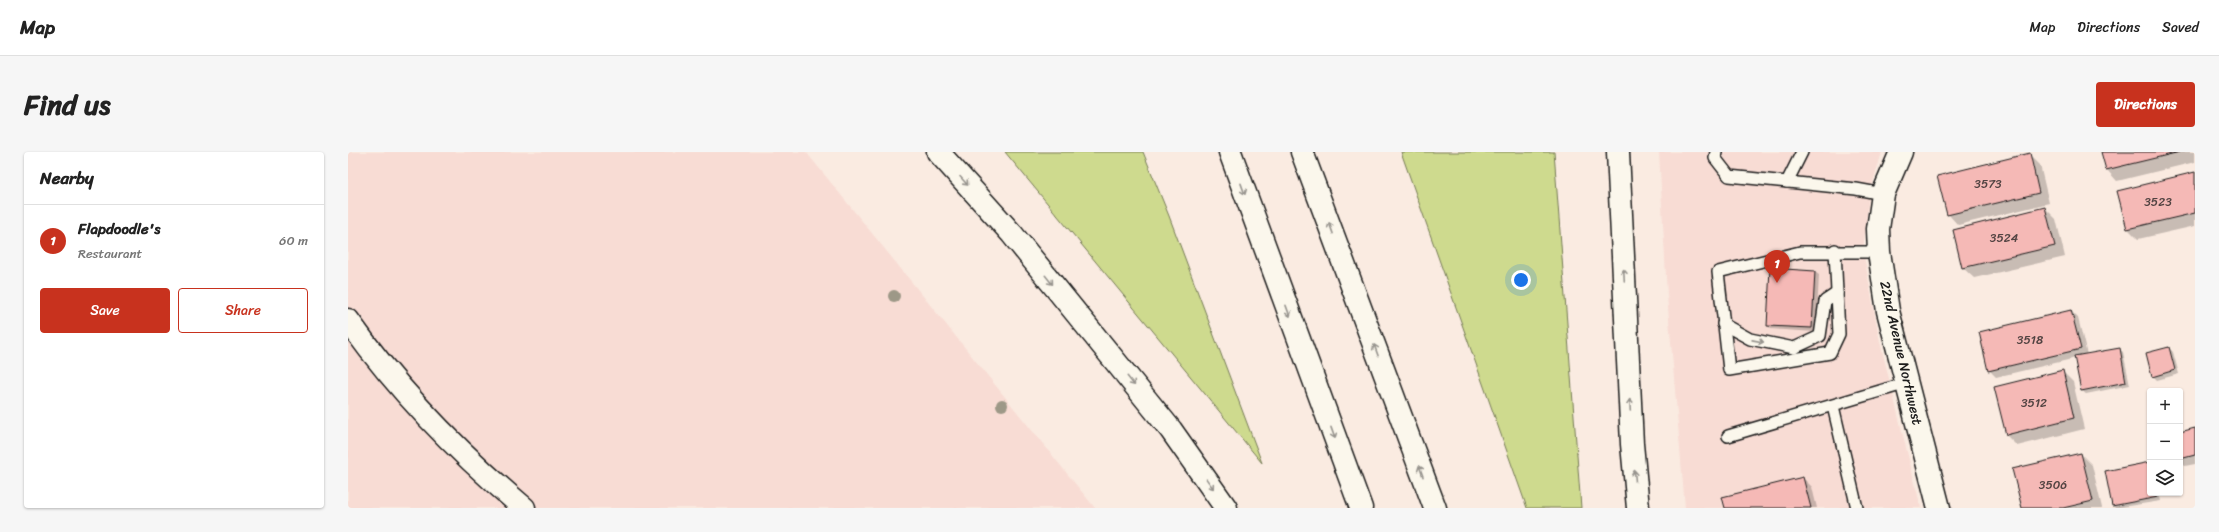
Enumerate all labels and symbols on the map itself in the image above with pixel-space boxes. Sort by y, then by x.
house number: 3573 [1974,173,2002,195]
one-way arrow [960,176,969,186]
one-way arrow [1240,182,1248,194]
house number: 3523 [2144,191,2172,213]
one-way arrow [1326,222,1334,234]
house number: 3524 [1990,227,2019,249]
pin: 1 [1764,250,1790,283]
one-way arrow [1621,269,1628,282]
your location [1511,270,1531,290]
one-way arrow [1045,274,1053,285]
street label: 22nd Avenue Northwest [1872,278,1930,428]
one-way arrow [1285,304,1293,316]
house number: 3518 [2017,329,2043,351]
one-way arrow [1751,337,1764,345]
one-way arrow [1371,344,1379,356]
one-way arrow [1127,375,1135,386]
house number: 3512 [2021,392,2047,414]
one-way arrow [1627,399,1634,412]
one-way arrow [1330,426,1338,438]
one-way arrow [1417,466,1425,478]
one-way arrow [1631,470,1638,483]
house number: 3506 [2039,474,2067,496]
one-way arrow [1206,478,1214,489]

